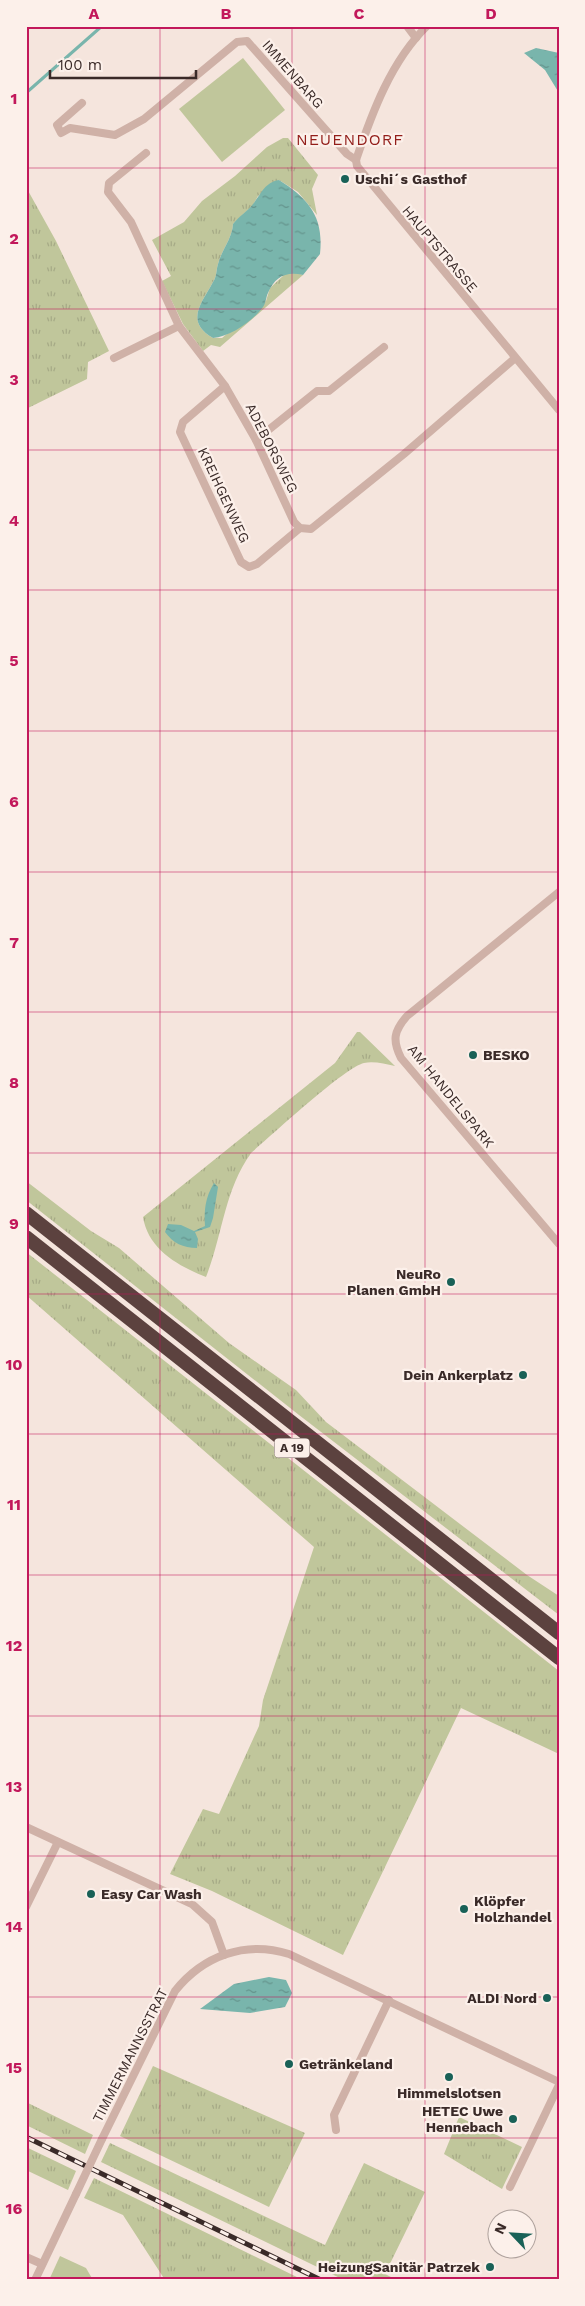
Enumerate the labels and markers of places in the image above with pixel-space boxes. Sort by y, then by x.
place label: Uschi´s Gasthof [355,171,467,187]
marker: Uschi´s Gasthof [339,173,351,185]
place label: BESKO [483,1047,530,1063]
marker: BESKO [467,1049,479,1061]
place label: NeuRo Planen GmbH [347,1266,441,1298]
marker: NeuRo Planen GmbH [445,1276,457,1288]
place label: Dein Ankerplatz [403,1367,513,1383]
marker: Dein Ankerplatz [517,1369,529,1381]
place label: Easy Car Wash [101,1886,202,1902]
marker: Easy Car Wash [85,1888,97,1900]
place label: Klöpfer Holzhandel [474,1893,552,1925]
marker: Klöpfer Holzhandel [458,1903,470,1915]
place label: ALDI Nord [467,1990,537,2006]
marker: ALDI Nord [541,1992,553,2004]
place label: Getränkeland [299,2056,393,2072]
marker: Getränkeland [283,2058,295,2070]
marker: Himmelslotsen [443,2071,455,2083]
place label: Himmelslotsen [397,2085,501,2101]
place label: HETEC Uwe Hennebach [422,2103,503,2135]
marker: HETEC Uwe Hennebach [507,2113,519,2125]
place label: HeizungSanitär Patrzek [318,2259,480,2275]
marker: HeizungSanitär Patrzek [484,2261,496,2273]

